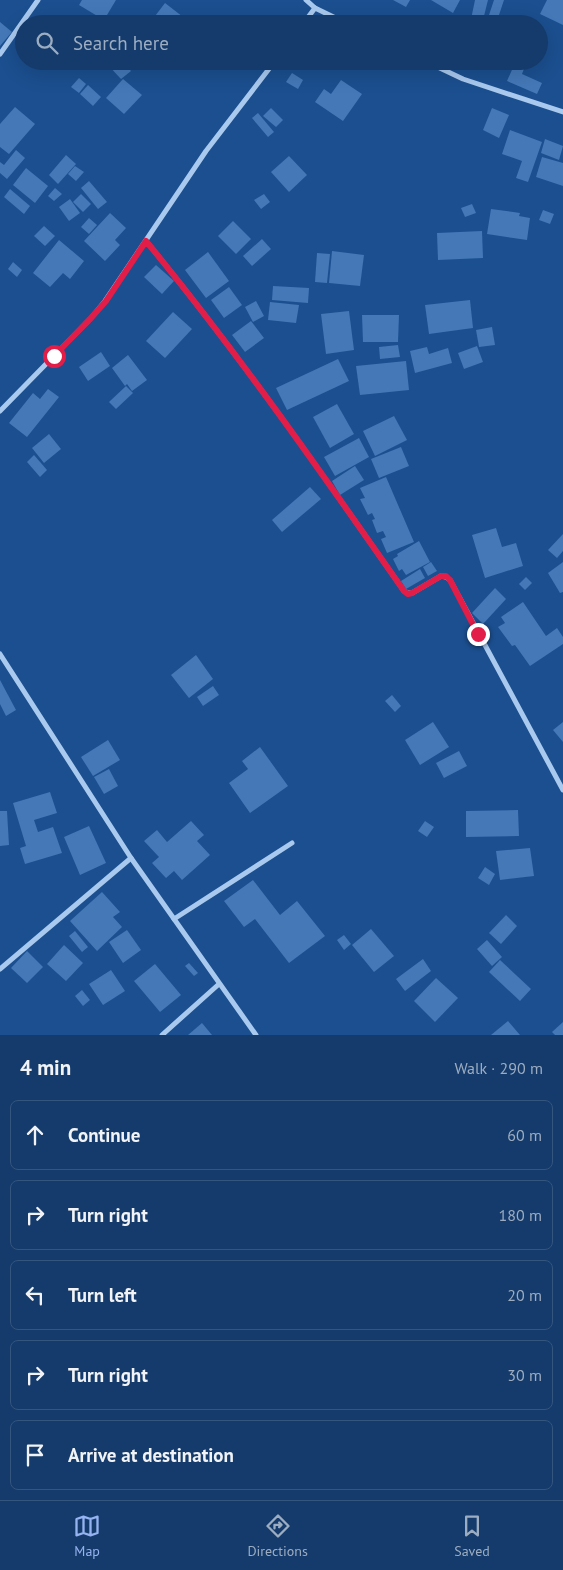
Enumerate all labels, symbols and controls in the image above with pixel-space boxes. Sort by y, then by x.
search box [15,15,548,70]
icon: search [33,29,61,57]
text: Search here [73,31,169,55]
route start [43,345,66,368]
route end [467,623,490,646]
text: 4 min [20,1054,71,1081]
text: Walk · 290 m [454,1058,543,1078]
icon: ahead [21,1121,49,1149]
text: Continue [68,1123,140,1147]
text: 60 m [507,1125,542,1145]
icon: right [21,1201,49,1229]
text: Turn right [68,1203,148,1227]
text: 180 m [499,1205,542,1225]
icon: left [21,1281,49,1309]
text: Turn left [68,1283,137,1307]
text: 20 m [507,1285,542,1305]
icon: right [21,1361,49,1389]
text: Turn right [68,1363,148,1387]
text: 30 m [507,1365,542,1385]
icon: arrive [21,1441,49,1469]
text: Arrive at destination [68,1443,234,1467]
tab: Map [73,1512,101,1560]
tab: Directions [247,1512,308,1560]
tab: Saved [454,1512,490,1560]

